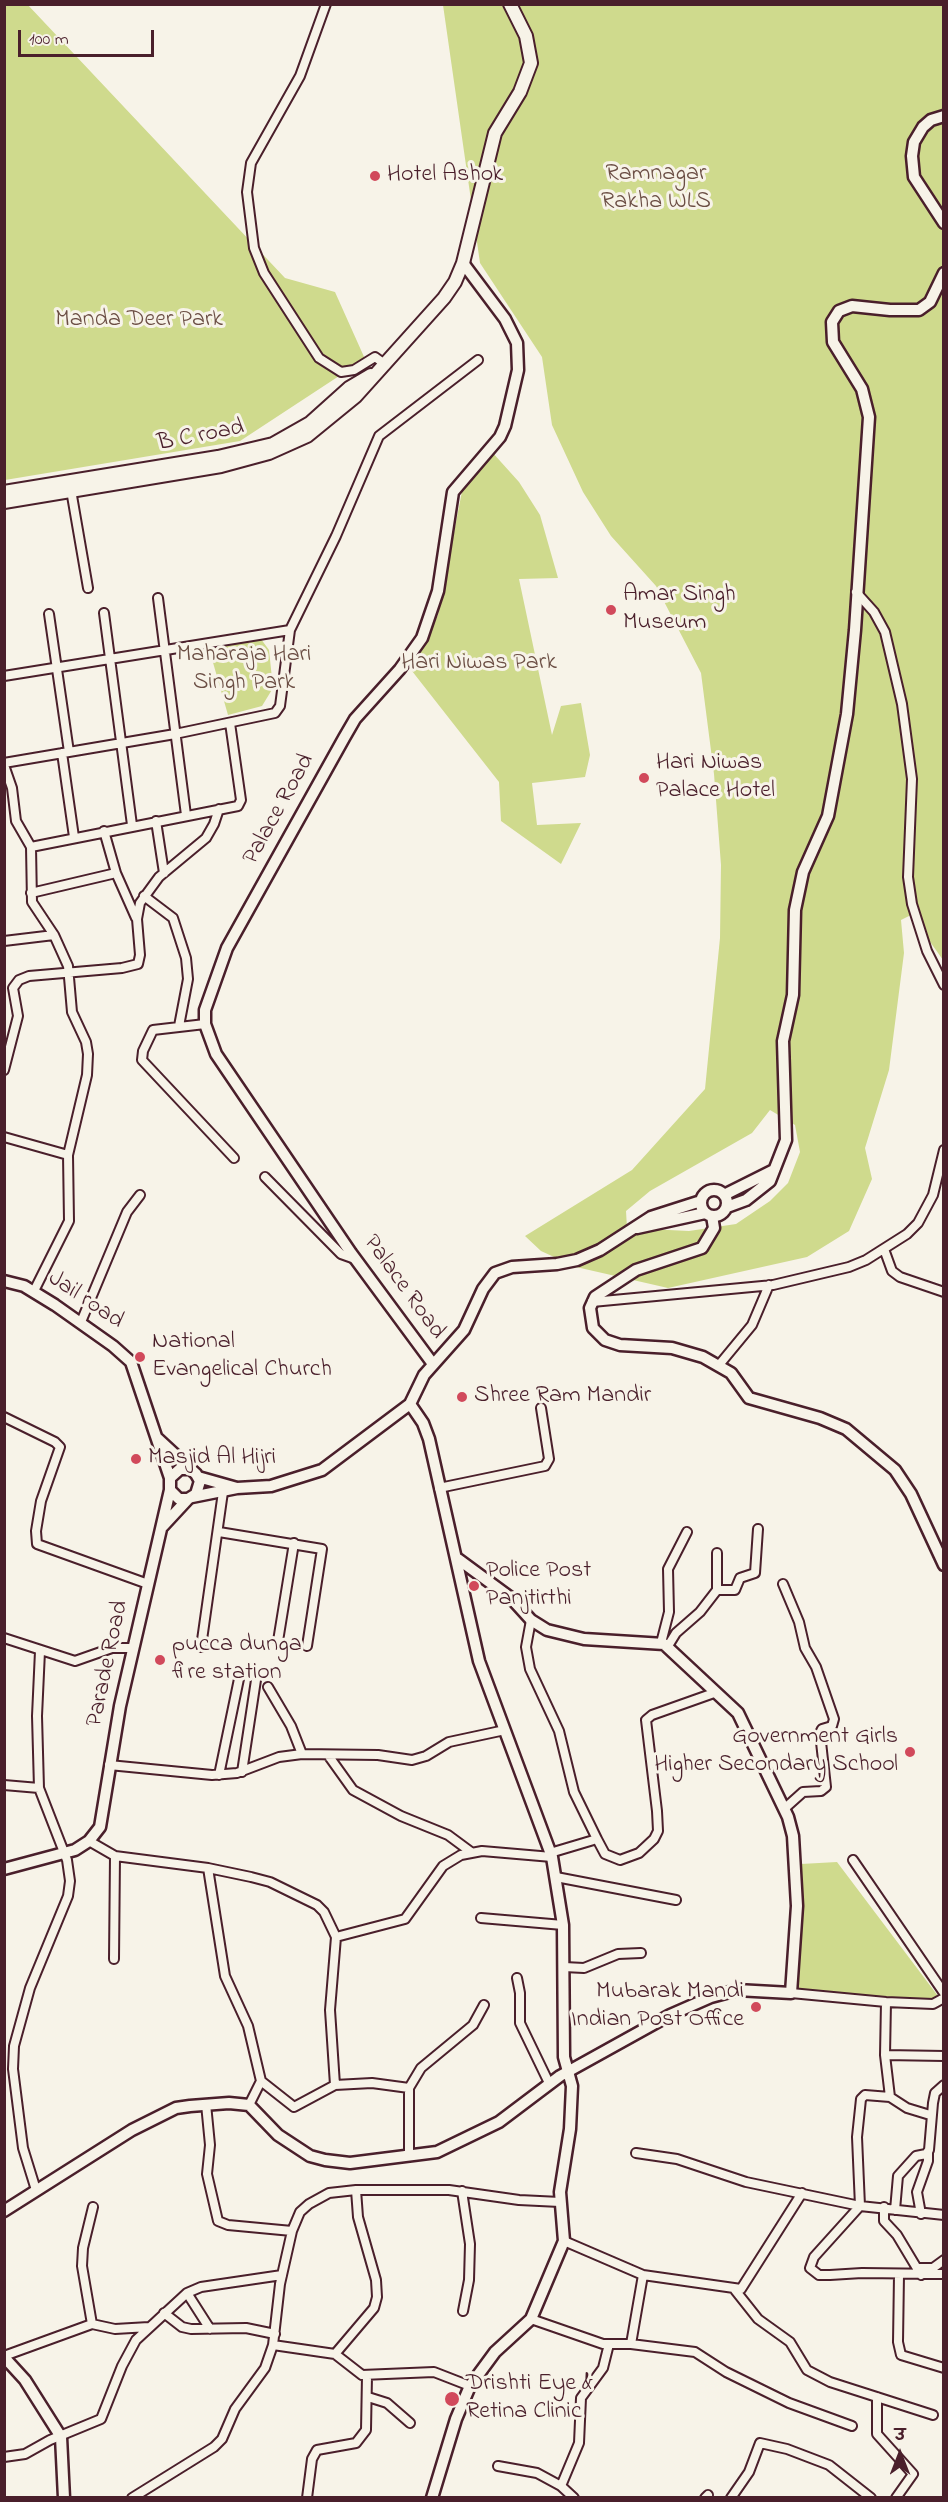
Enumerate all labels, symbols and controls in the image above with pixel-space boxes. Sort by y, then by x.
scale bar [21,18,158,56]
text: 100 m [29,27,69,53]
park label: Ramnagar Rakha WLS [601,161,711,217]
place label: Hotel Ashok [387,162,503,190]
marker: Hotel Ashok [368,169,382,183]
park label: Manda Deer Park [55,307,223,335]
street label: B C road [155,414,247,460]
place label: Amar Singh Museum [623,582,736,638]
marker: Amar Singh Museum [604,603,618,617]
park label: Maharaja Hari Singh Park [177,642,311,698]
park label: Hari Niwas Park [401,650,557,678]
street label: Palace Road [238,750,322,870]
place label: Hari Niwas Palace Hotel [656,750,775,806]
marker: Hari Niwas Palace Hotel [637,771,651,785]
street label: Palace Road [355,1230,451,1346]
street label: Jail road [42,1265,128,1337]
place label: National Evangelical Church [152,1329,332,1385]
marker: National Evangelical Church [133,1350,147,1364]
place label: Shree Ram Mandir [474,1383,651,1411]
marker: Shree Ram Mandir [455,1390,469,1404]
place label: Masjid Al Hijri [148,1445,276,1473]
marker: Masjid Al Hijri [129,1452,143,1466]
place label: Police Post Panjtirthi [486,1558,591,1614]
marker: Police Post Panjtirthi [467,1579,481,1593]
street label: Parade Road [82,1598,136,1730]
place label: pucca dunga fire station [172,1632,302,1688]
marker: pucca dunga fire station [153,1653,167,1667]
place label: Government Girls Higher Secondary School [654,1724,898,1780]
marker: Government Girls Higher Secondary School [903,1745,917,1759]
place label: Mubarak Mandi Indian Post Office [571,1979,744,2035]
marker: Mubarak Mandi Indian Post Office [749,2000,763,2014]
place label: Drishti Eye & Retina Clinic [466,2371,593,2427]
marker: Drishti Eye & Retina Clinic [443,2390,461,2408]
north arrow [870,2424,930,2484]
text: उ [895,2424,905,2448]

